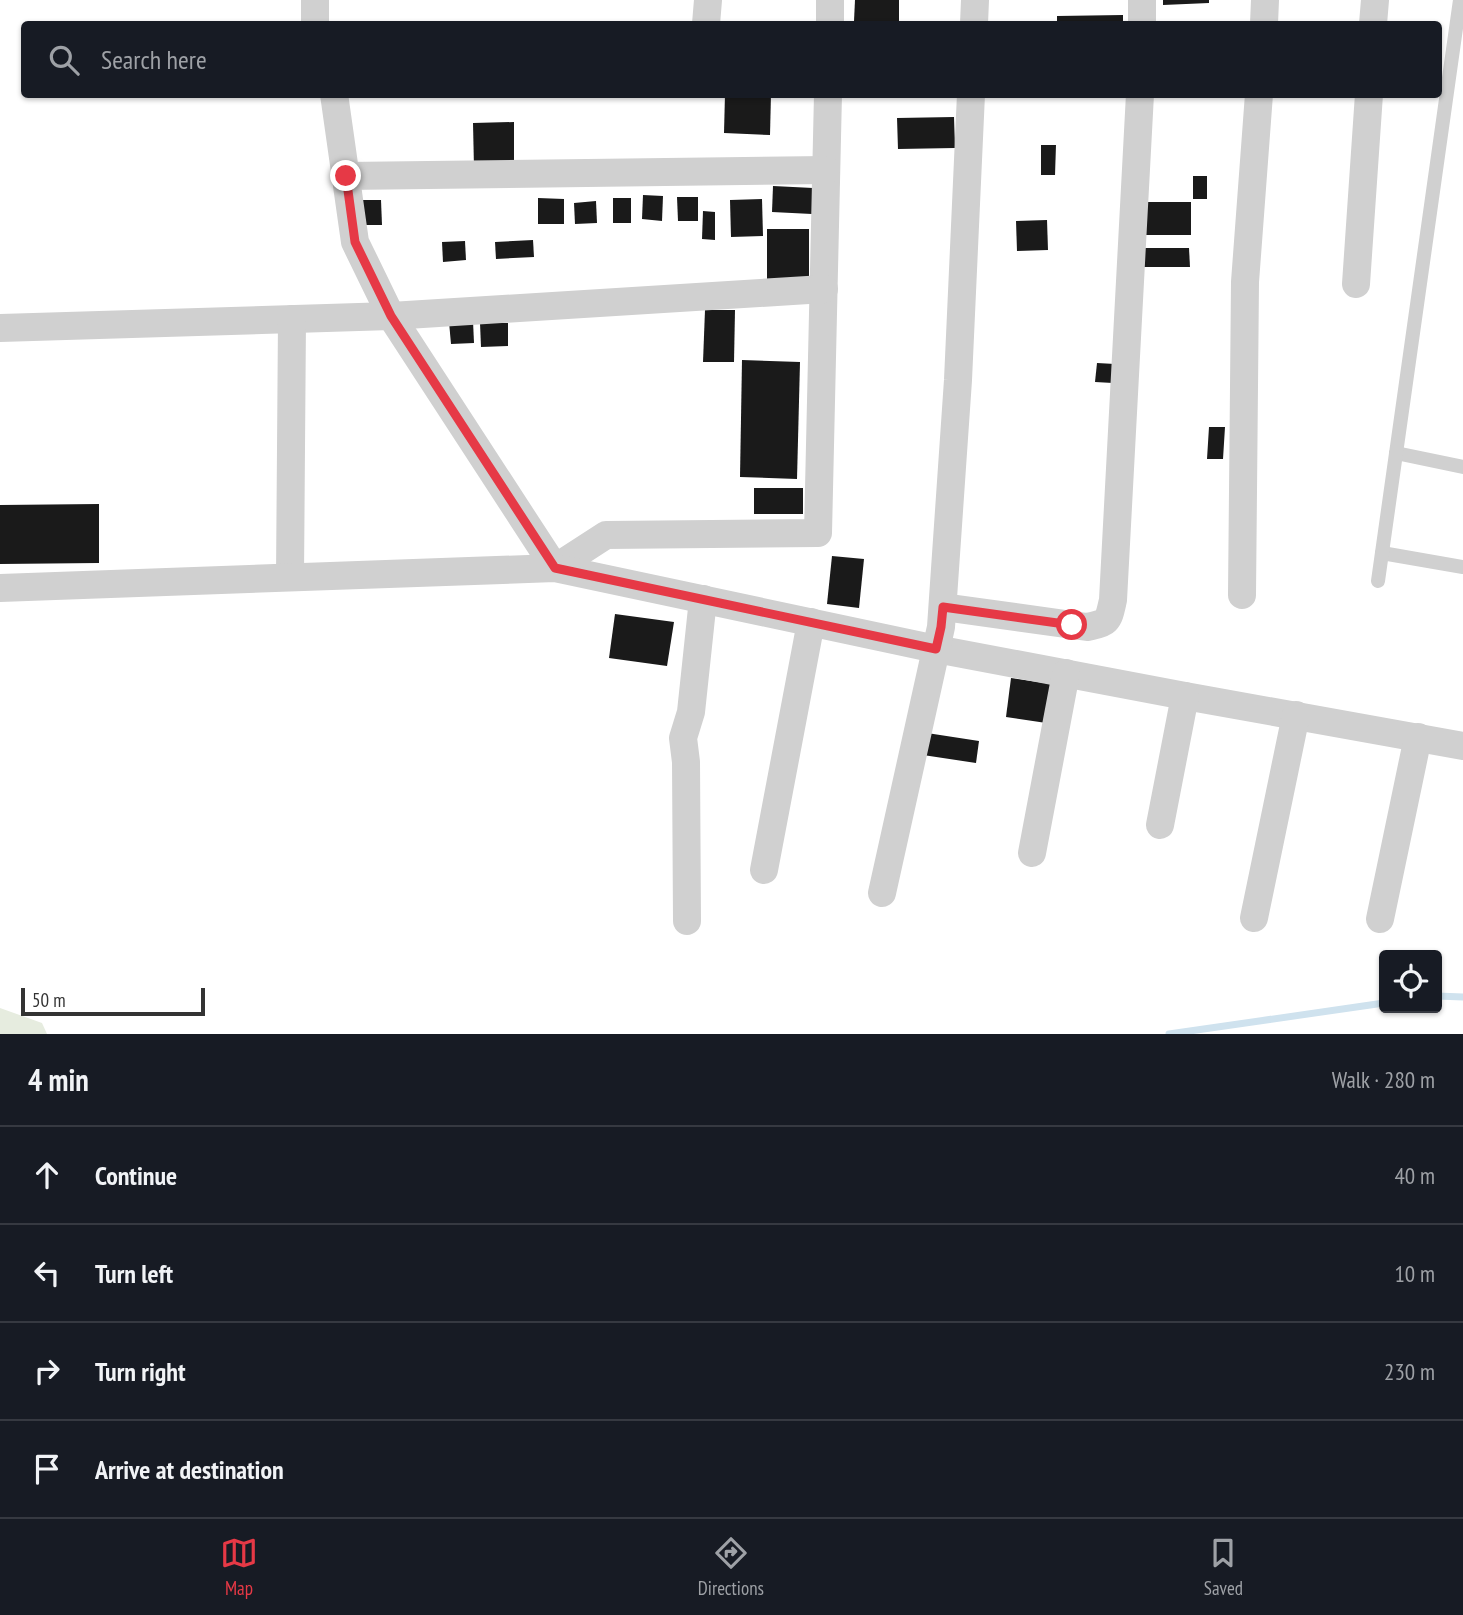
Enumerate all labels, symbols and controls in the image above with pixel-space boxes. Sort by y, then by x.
search box [21,21,1442,98]
icon: search [45,41,83,79]
text: Search here [101,43,207,76]
route end [330,160,361,191]
route start [1056,609,1087,640]
map controls [1379,950,1442,1013]
button: locate [1379,950,1442,1013]
scale bar [21,985,205,1017]
text: 50 m [32,988,66,1012]
text: 4 min [28,1060,89,1099]
text: Walk · 280 m [1332,1065,1435,1094]
icon: ahead [28,1156,66,1194]
text: Continue [95,1159,177,1192]
text: 40 m [1394,1161,1435,1190]
icon: left [28,1254,66,1292]
text: Turn left [95,1257,173,1290]
text: 10 m [1394,1259,1435,1288]
icon: right [28,1352,66,1390]
text: Turn right [95,1355,186,1388]
text: 230 m [1384,1357,1435,1386]
icon: arrive [28,1450,66,1488]
text: Arrive at destination [95,1453,284,1486]
tab: Map [220,1534,258,1600]
tab: Directions [698,1534,764,1600]
tab: Saved [1204,1534,1243,1600]

